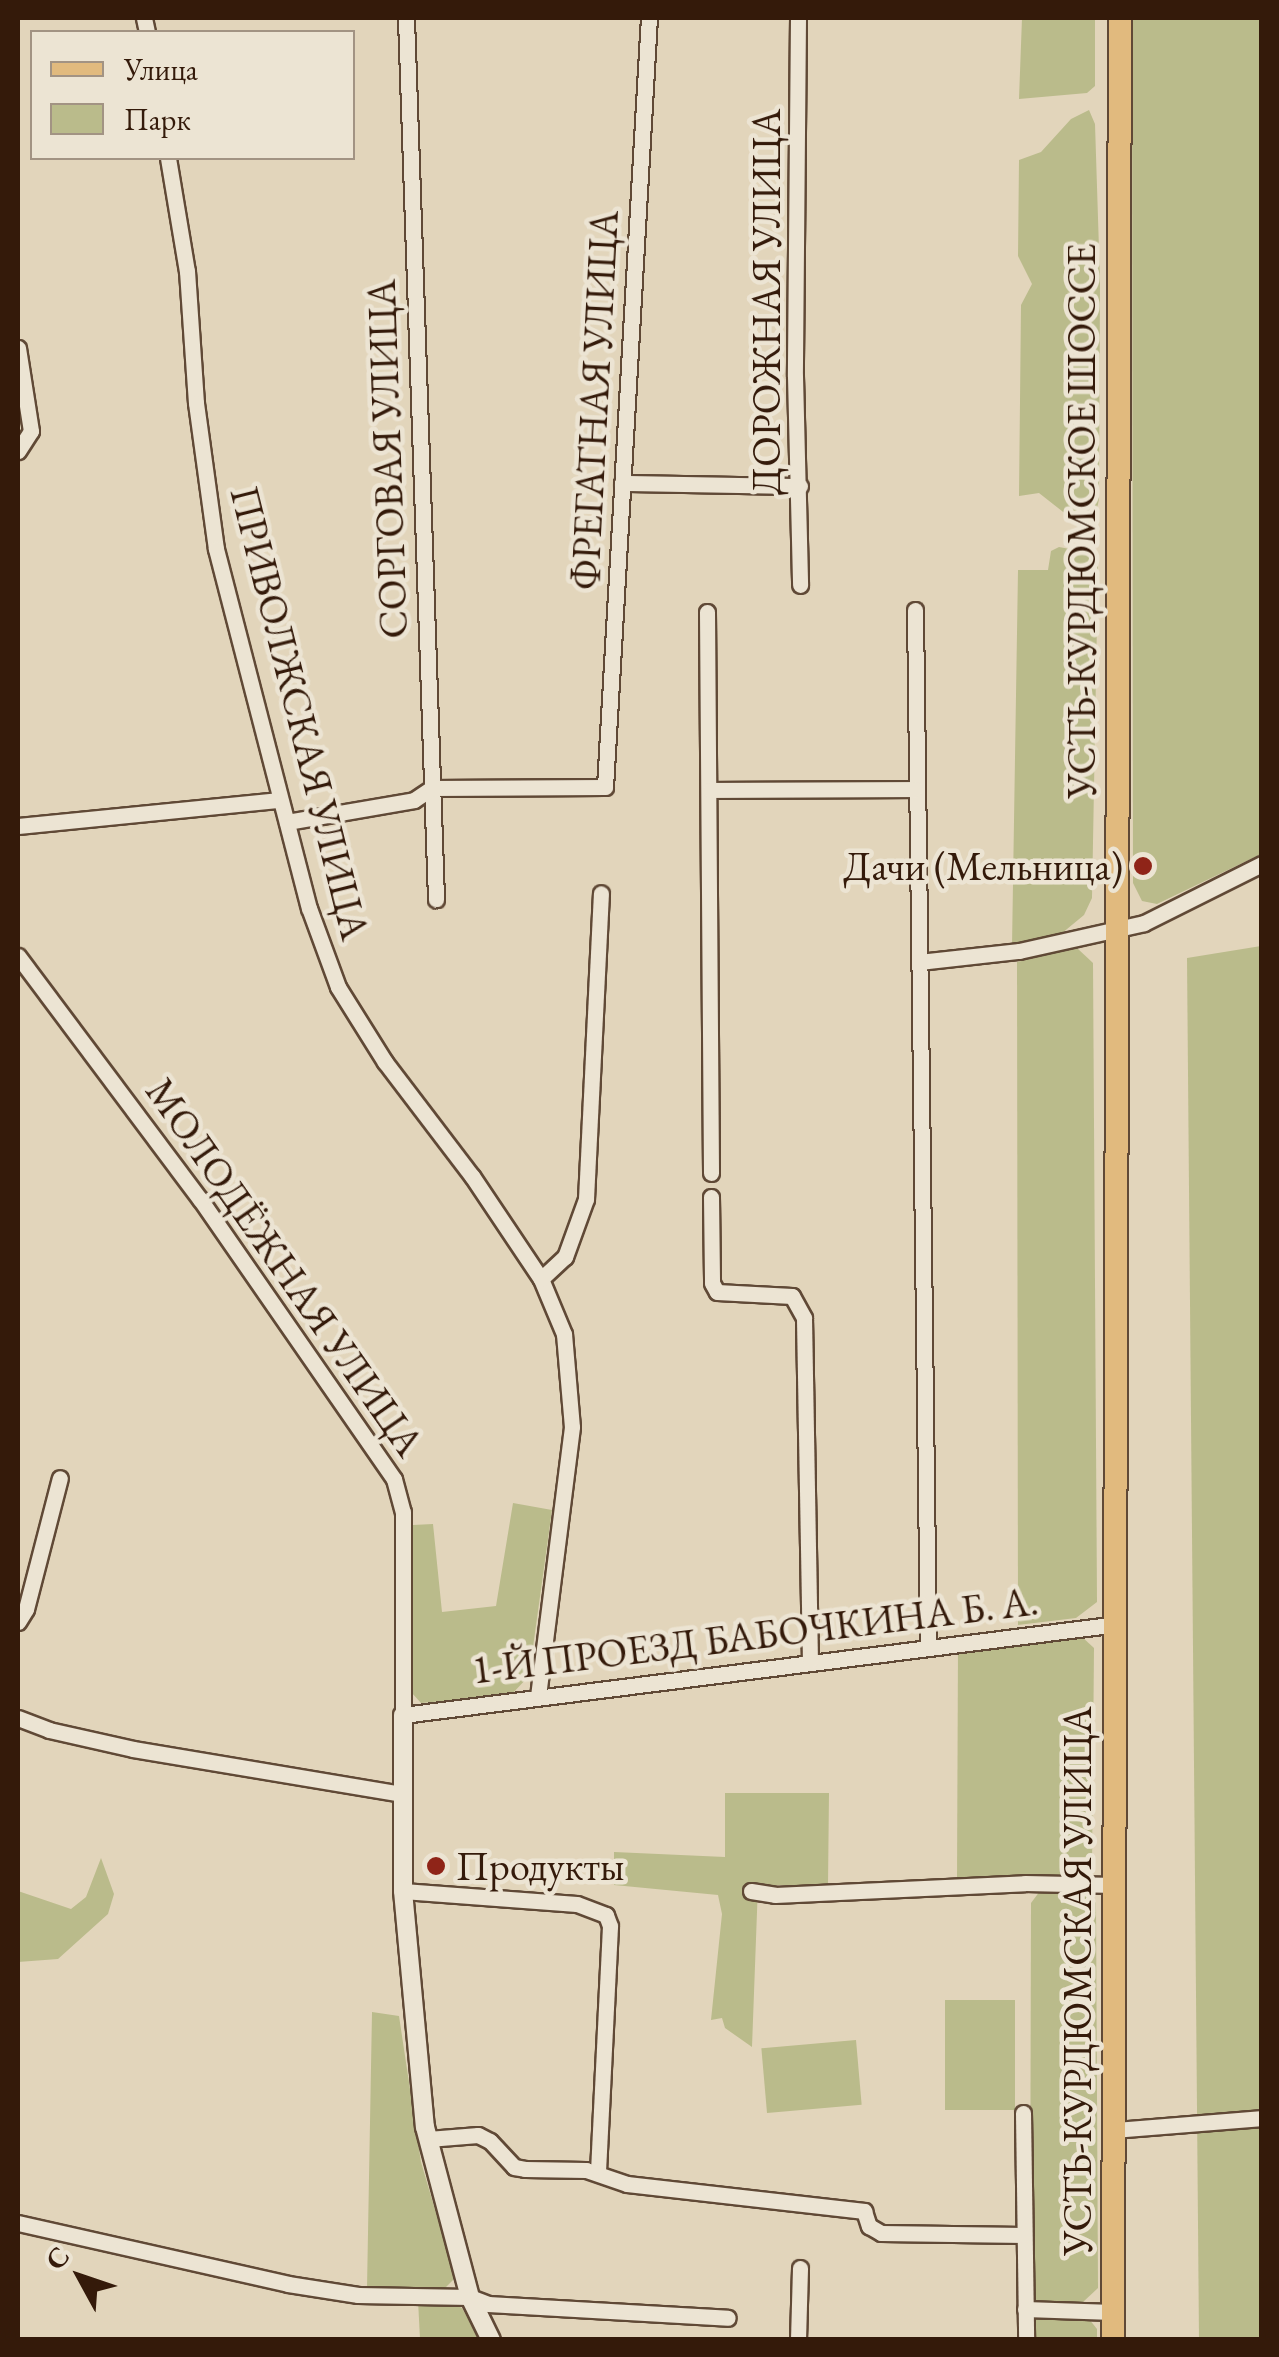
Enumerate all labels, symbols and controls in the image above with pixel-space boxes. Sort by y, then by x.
legend [30,30,355,160]
text: Улица [124,50,198,89]
text: Парк [124,100,191,139]
street label: ДОРОЖНАЯ УЛИЦА [742,109,790,495]
street label: ФРЕГАТНАЯ УЛИЦА [560,209,628,591]
street label: УСТЬ-КУРДЮМСКОЕ ШОССЕ [1057,243,1105,799]
street label: СОРГОВАЯ УЛИЦА [357,279,417,639]
street label: ПРИВОЛЖСКАЯ УЛИЦА [220,481,380,945]
place label: Дачи (Мельница) [843,842,1123,890]
marker: Дачи (Мельница) [1132,855,1154,877]
street label: МОЛОДЁЖНАЯ УЛИЦА [136,1069,434,1465]
street label: 1-Й ПРОЕЗД БАБОЧКИНА Б. А. [469,1576,1041,1694]
street label: УСТЬ-КУРДЮМСКАЯ УЛИЦА [1053,1706,1101,2256]
place label: Продукты [456,1842,624,1890]
marker: Продукты [425,1855,447,1877]
north arrow [30,2227,130,2327]
text: С [37,2239,77,2277]

